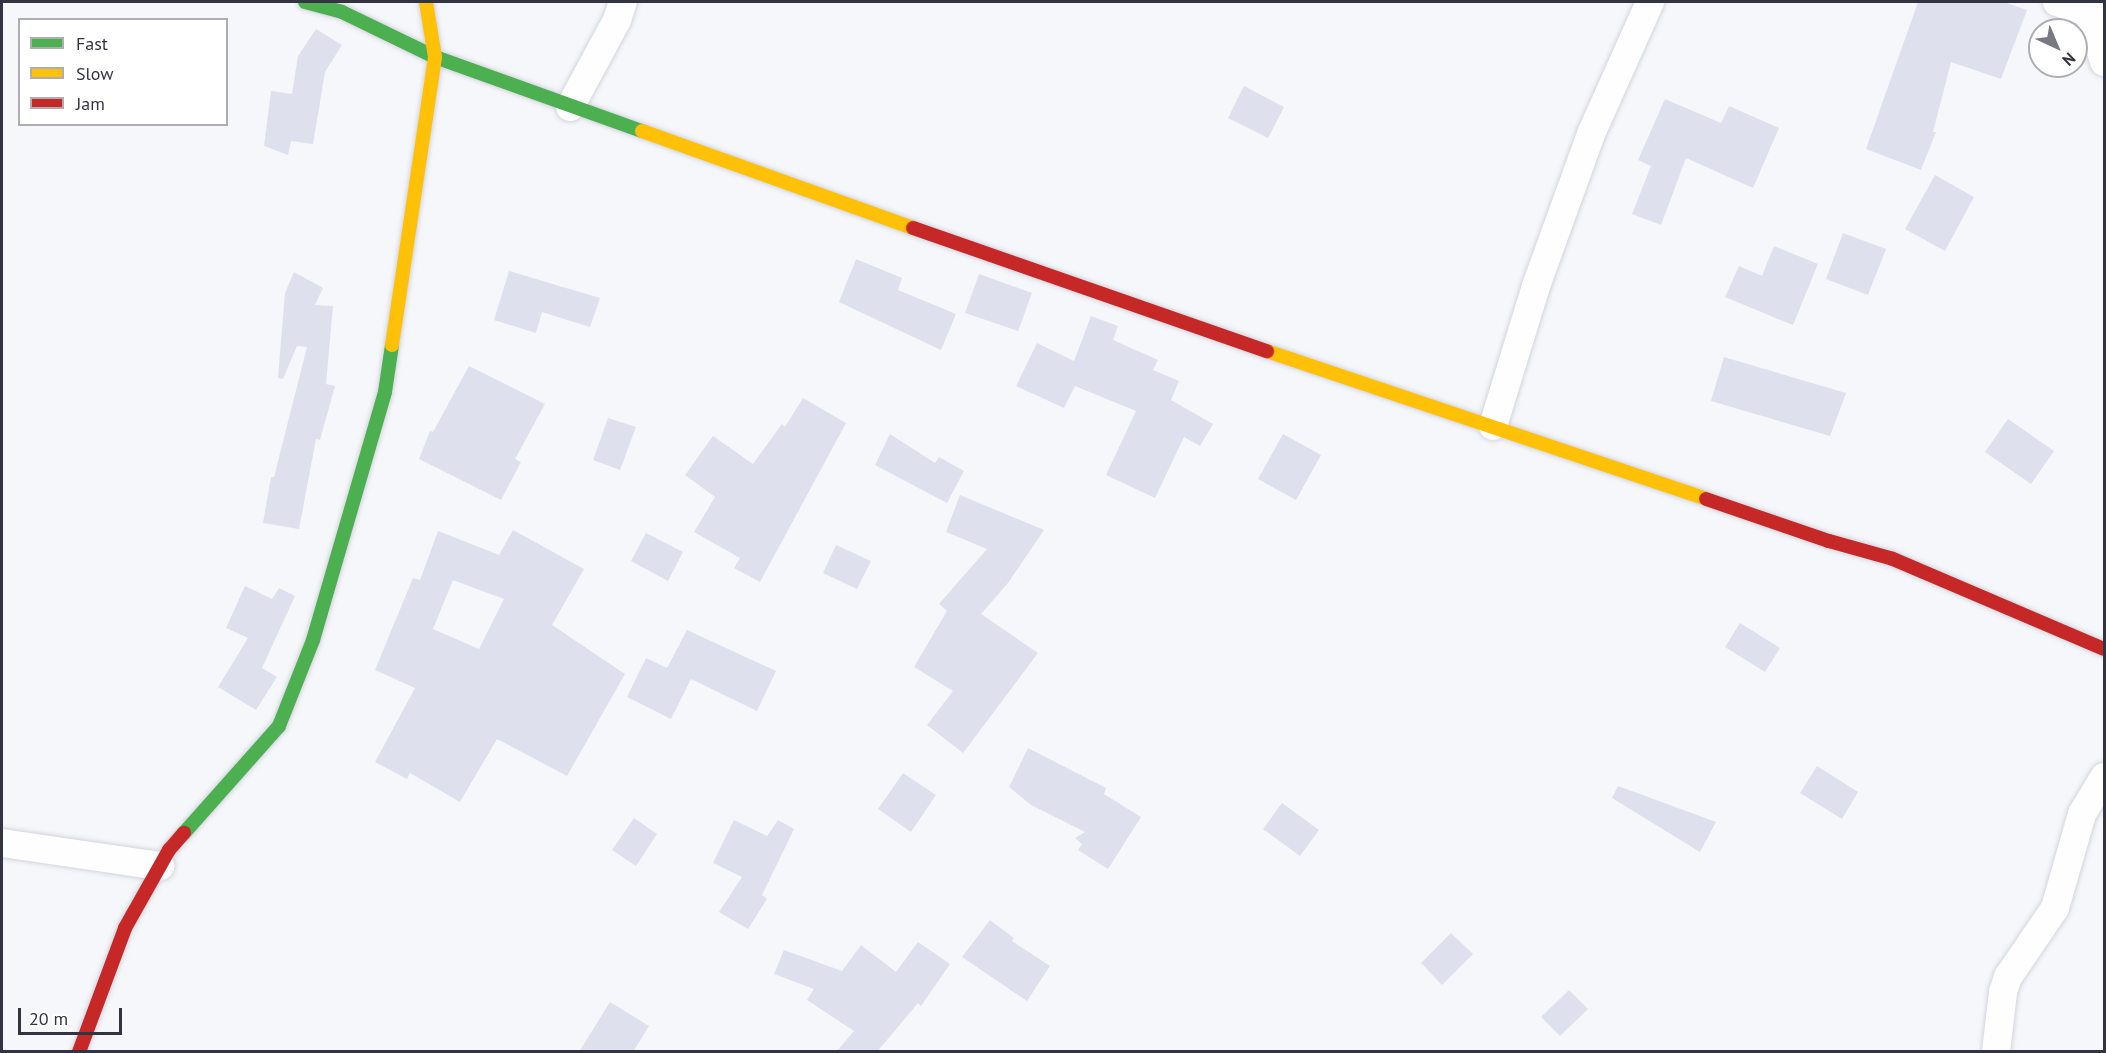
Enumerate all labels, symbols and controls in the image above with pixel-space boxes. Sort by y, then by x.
legend [18,18,228,126]
north arrow [2028,18,2088,78]
text: Fast [76,32,108,55]
text: N [2058,49,2080,70]
text: Slow [76,62,114,85]
text: Jam [76,92,105,115]
scale bar [21,996,124,1034]
text: 20 m [29,1007,68,1030]

